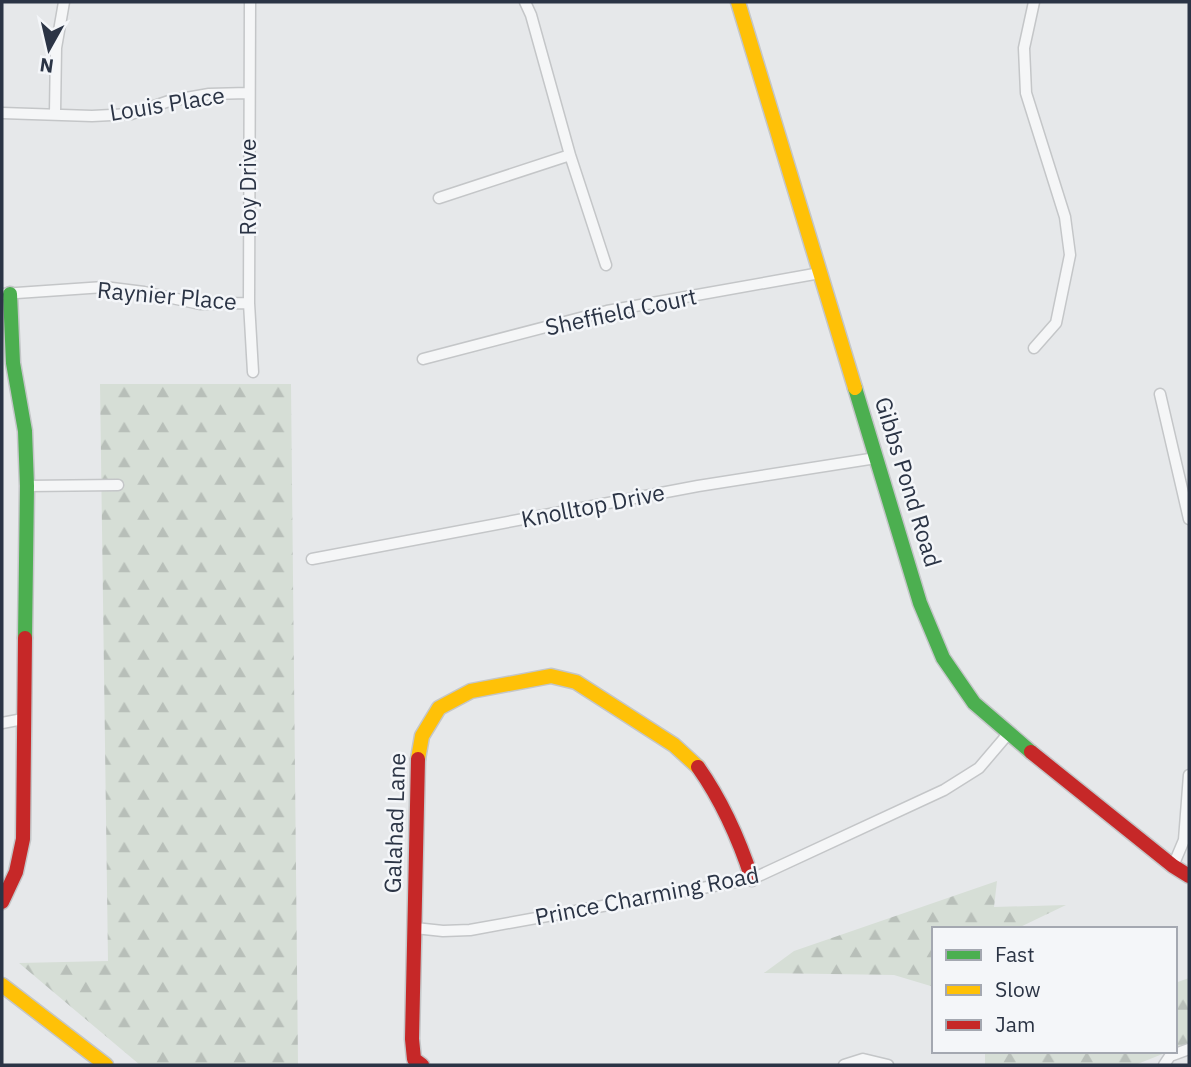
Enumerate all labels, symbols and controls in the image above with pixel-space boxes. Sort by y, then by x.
north arrow [14,14,84,84]
text: N [38,53,55,79]
street label: Louis Place [107,79,227,127]
street label: Roy Drive [232,138,262,236]
street label: Raynier Place [96,274,238,316]
street label: Sheffield Court [542,280,699,342]
street label: Gibbs Pond Road [869,393,949,570]
street label: Knolltop Drive [518,476,667,534]
street label: Galahad Lane [377,752,411,894]
street label: Prince Charming Road [532,859,762,931]
legend [932,927,1177,1053]
text: Fast [995,940,1035,968]
text: Slow [995,975,1041,1003]
text: Jam [995,1010,1035,1038]

